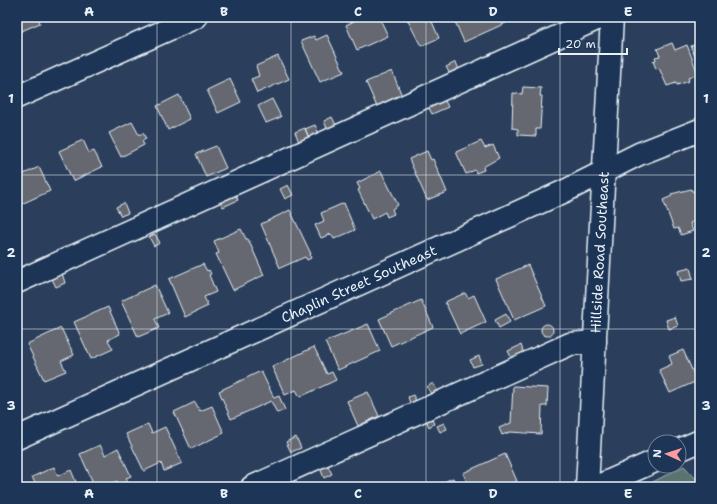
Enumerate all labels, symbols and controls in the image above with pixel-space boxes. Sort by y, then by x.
text: A [84,3,94,20]
text: B [220,3,228,20]
text: C [354,3,362,20]
text: D [488,3,498,20]
text: E [624,3,633,20]
scale bar [559,30,627,56]
text: 20 m [565,36,596,52]
text: 1 [8,90,14,107]
text: 1 [703,90,709,107]
street label: Hillside Road Southeast [586,171,613,334]
street label: Chaplin Street Southeast [278,241,439,327]
text: 2 [6,244,16,261]
text: 2 [701,244,711,261]
text: 3 [6,397,16,414]
text: 3 [701,397,711,414]
north arrow [647,434,687,474]
text: N [650,448,665,458]
text: A [84,485,94,502]
text: B [220,485,228,502]
text: C [354,485,362,502]
text: D [488,485,498,502]
text: E [624,485,633,502]

